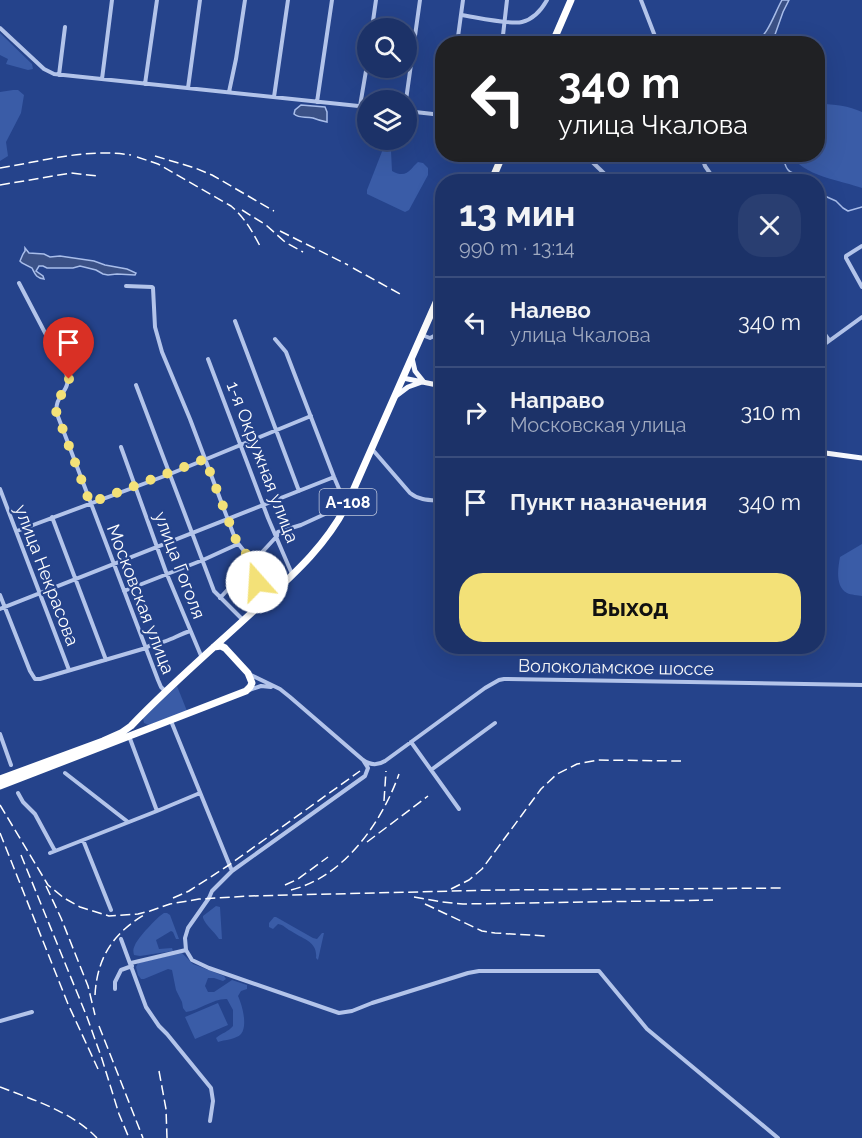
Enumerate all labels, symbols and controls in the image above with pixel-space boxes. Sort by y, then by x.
map controls [357,18,417,150]
button: search [357,18,417,78]
text: 340 m [558,59,680,108]
icon: left [459,60,537,138]
button: layers [357,90,417,150]
text: улица Чкалова [558,109,748,140]
text: 13 мин [459,192,576,234]
button: close [738,194,801,257]
text: 990 m · 13:14 [459,236,575,260]
text: Налево [510,297,591,323]
icon: left [459,306,492,339]
text: 340 m [738,309,801,335]
pin [43,317,94,379]
text: улица Чкалова [510,323,651,347]
icon: arrive [52,326,85,359]
street label: 1-я Окружная улица [223,378,303,546]
text: Направо [510,387,604,413]
icon: right [459,396,492,429]
text: 310 m [741,399,801,425]
text: Московская улица [510,413,686,437]
icon: arrive [459,486,492,519]
road number: А-108 [320,489,376,515]
text: Пункт назначения [510,489,707,515]
text: 340 m [738,489,801,515]
street label: улица Некрасова [10,501,84,649]
street label: улица Гоголя [150,508,210,622]
street label: Московская улица [103,521,179,677]
position arrow [225,550,289,614]
button: Выход [459,573,801,642]
street label: Волоколамское шоссе [518,655,714,679]

